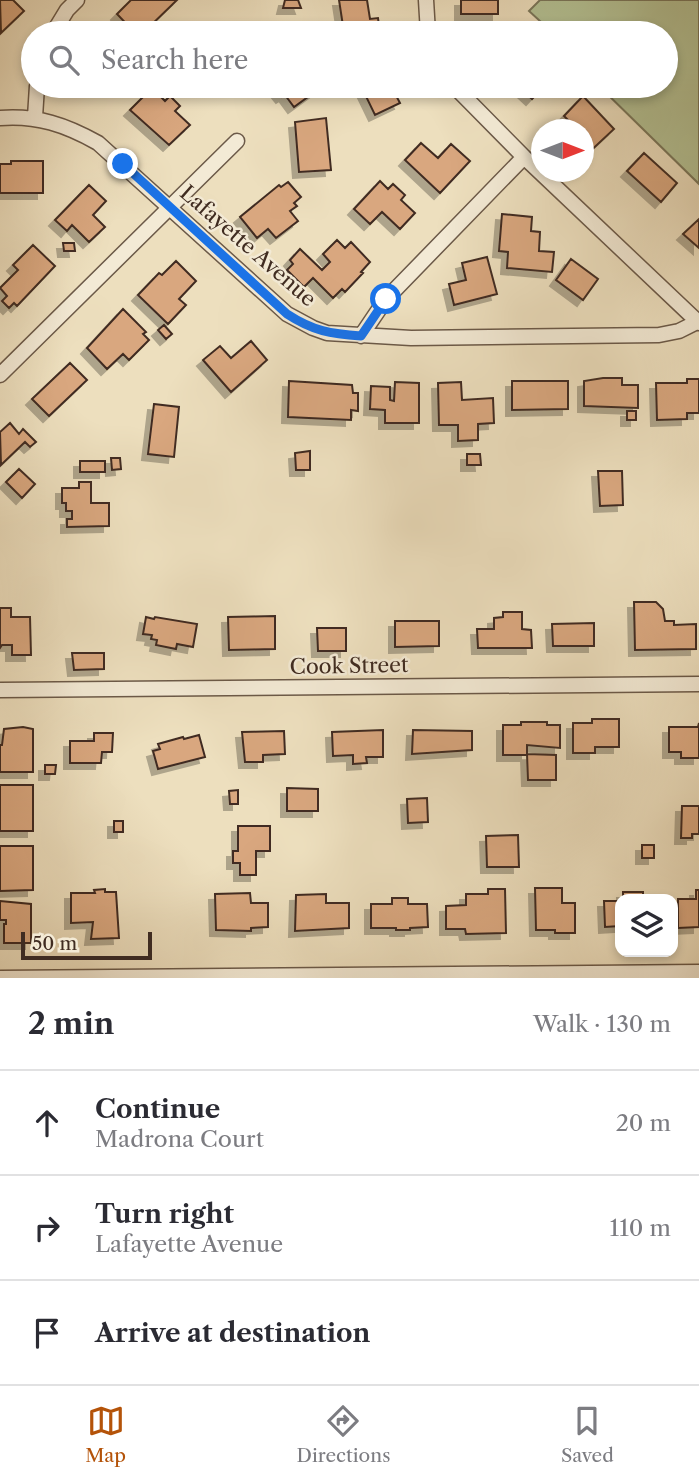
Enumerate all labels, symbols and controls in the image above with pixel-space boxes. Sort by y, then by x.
search box [21,21,678,98]
icon: search [45,41,83,79]
text: Search here [101,44,248,76]
north arrow [531,119,594,182]
route end [107,148,138,179]
street label: Lafayette Avenue [175,180,321,311]
route start [370,283,401,314]
street label: Cook Street [289,652,409,679]
map controls [615,894,678,957]
button: layers [615,894,678,957]
scale bar [21,929,152,961]
text: 50 m [32,932,77,955]
text: 2 min [28,1005,114,1042]
text: Walk · 130 m [533,1010,671,1038]
text: Continue [95,1093,220,1125]
icon: ahead [28,1104,66,1142]
text: 20 m [616,1109,671,1137]
text: Madrona Court [95,1125,264,1153]
text: Turn right [95,1198,234,1230]
icon: right [28,1209,66,1247]
text: 110 m [610,1214,671,1242]
text: Lafayette Avenue [95,1230,283,1258]
icon: arrive [28,1314,66,1352]
text: Arrive at destination [95,1317,370,1349]
tab: Map [85,1402,126,1467]
tab: Directions [297,1402,390,1467]
tab: Saved [561,1402,614,1467]

